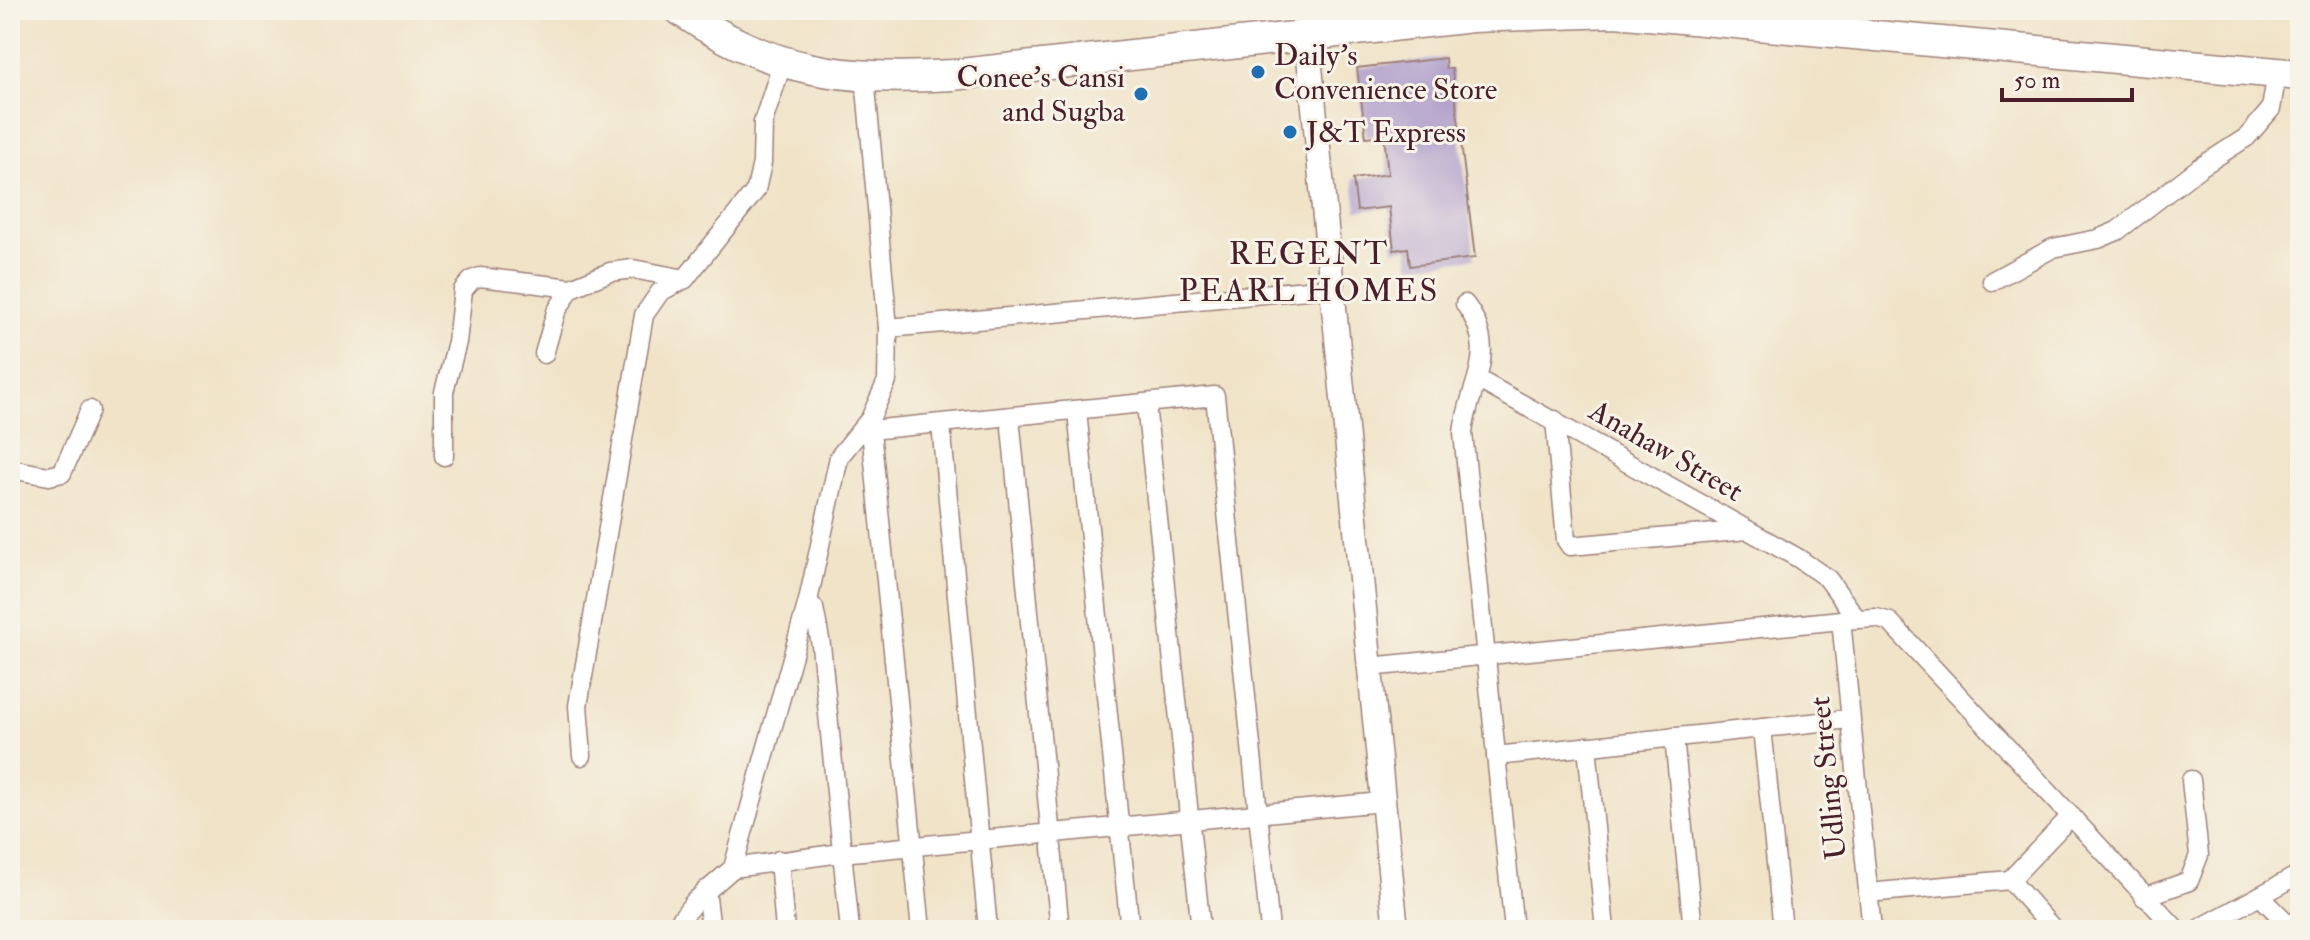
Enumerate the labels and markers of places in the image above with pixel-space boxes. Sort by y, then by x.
place label: Daily's Convenience Store [1274,37,1497,108]
place label: Conee's Cansi and Sugba [956,59,1126,130]
marker: Daily's Convenience Store [1249,63,1267,81]
marker: Conee's Cansi and Sugba [1132,85,1150,103]
place label: J&T Express [1305,114,1466,151]
marker: J&T Express [1281,123,1299,141]

